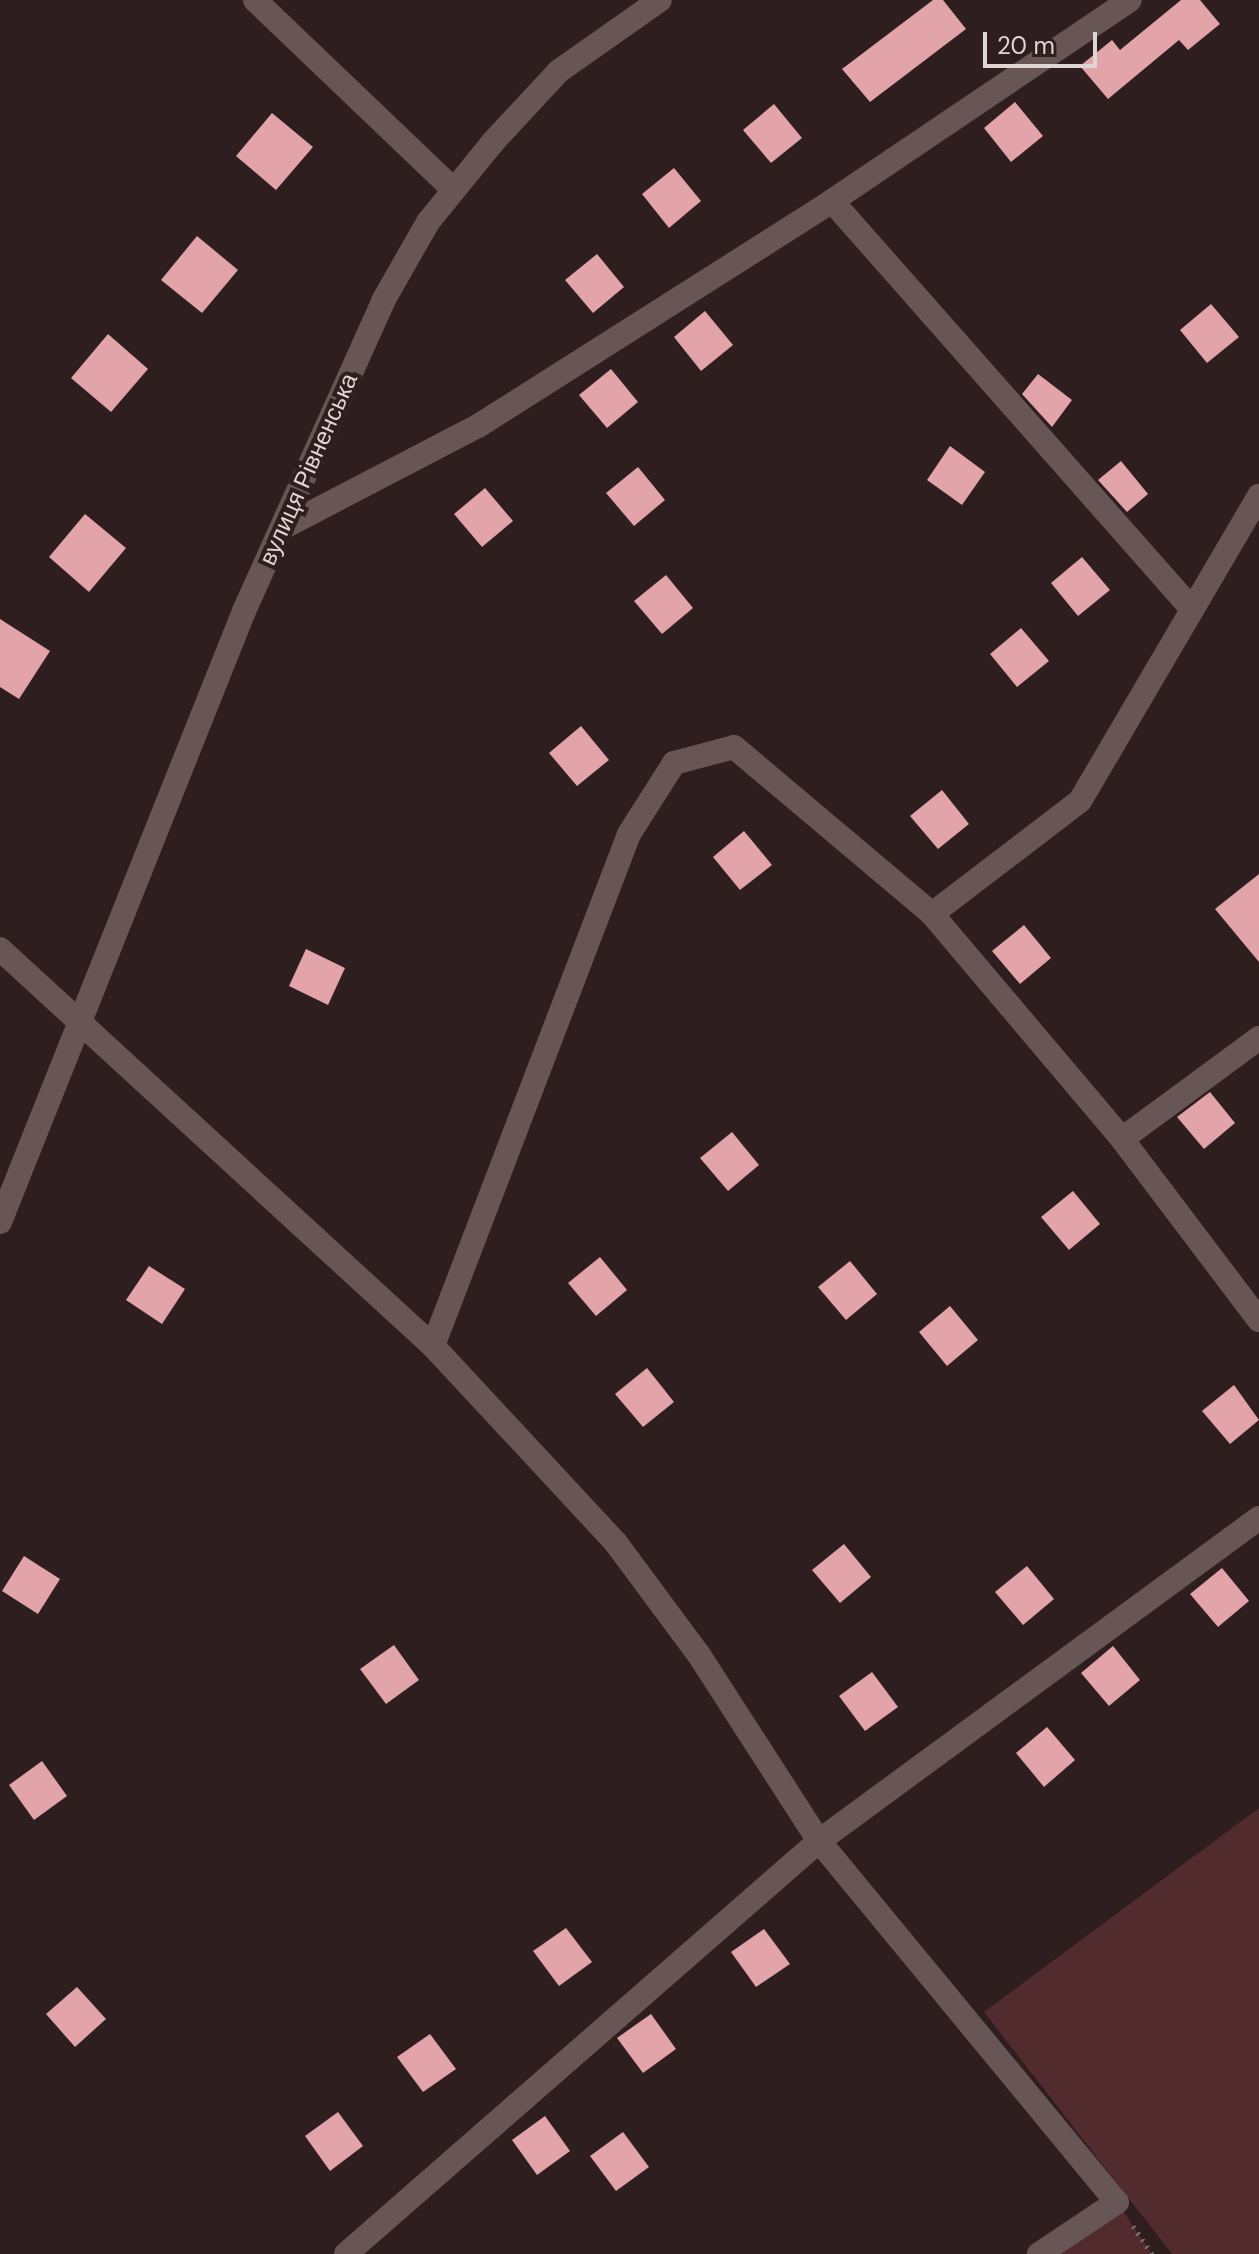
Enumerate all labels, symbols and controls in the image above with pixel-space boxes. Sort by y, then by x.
scale bar [987,16,1101,66]
text: 20 m [997,30,1055,61]
street label: вулиця Рівненська [253,369,363,569]

